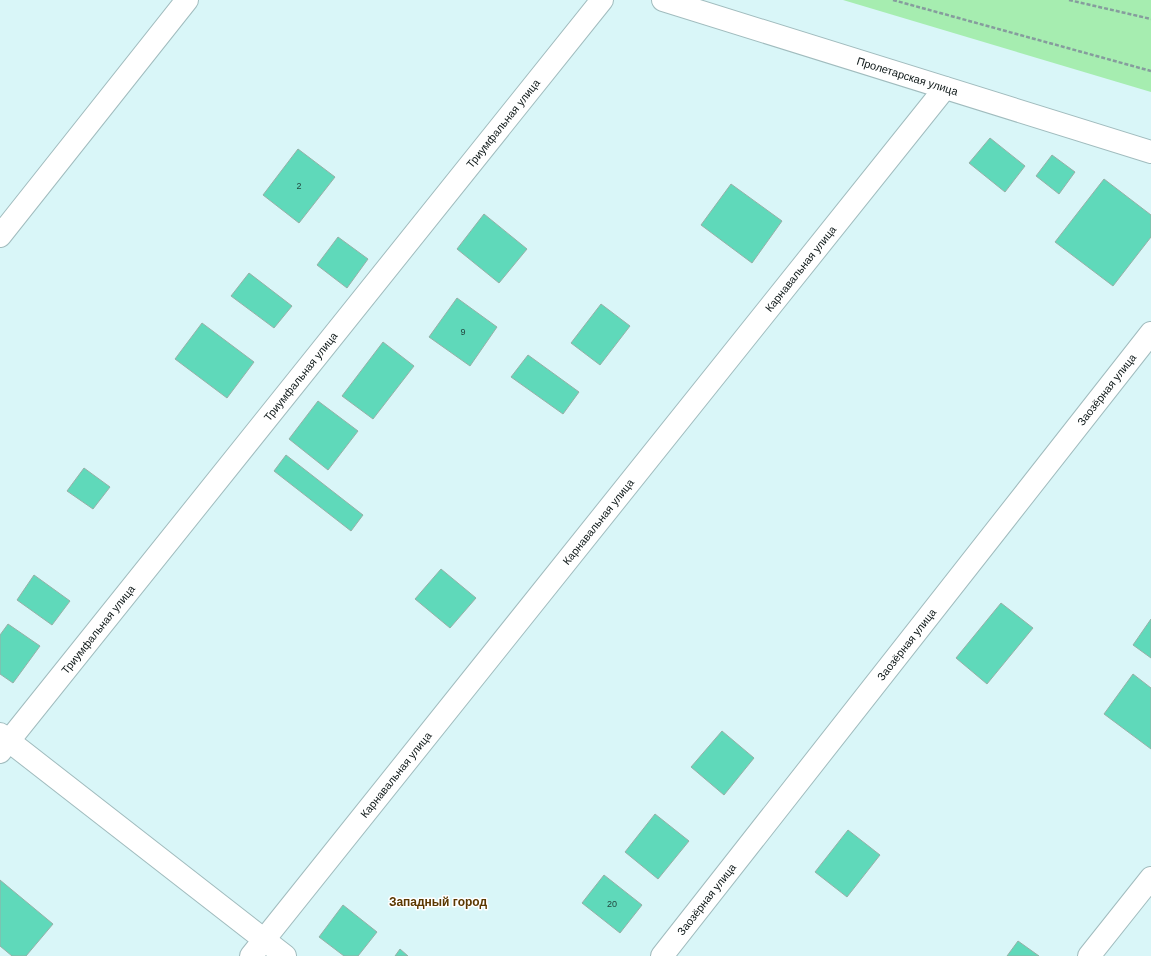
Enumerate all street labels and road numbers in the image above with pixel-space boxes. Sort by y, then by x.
street label: Пролетарская улица [855,55,960,98]
street label: Триумфальная улица [464,76,543,170]
street label: Карнавальная улица [763,223,839,314]
street label: Триумфальная улица [261,329,340,423]
street label: Заозёрная улица [1075,351,1139,428]
street label: Карнавальная улица [560,476,637,567]
street label: Триумфальная улица [59,582,138,676]
street label: Заозёрная улица [875,606,939,683]
street label: Карнавальная улица [358,729,434,820]
street label: Заозёрная улица [675,861,739,938]

